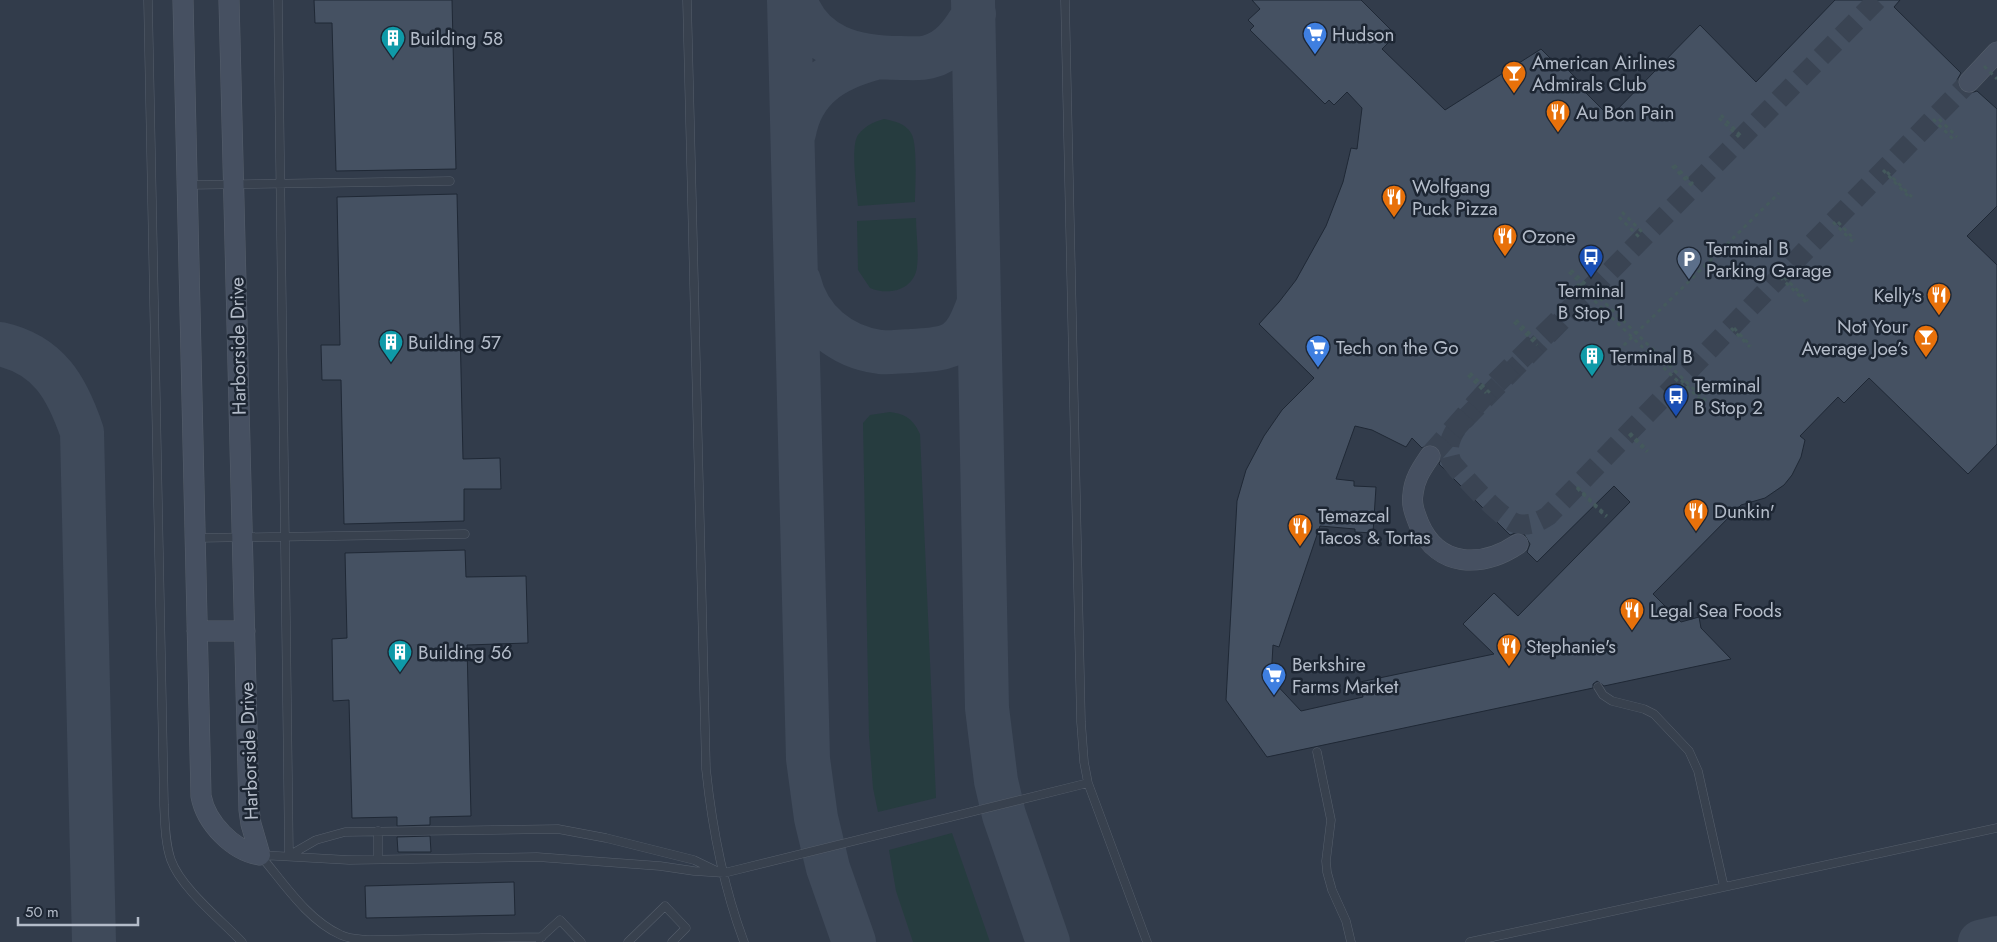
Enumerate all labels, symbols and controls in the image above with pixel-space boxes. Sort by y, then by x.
supermarket icon: Hudson [1302,21,1328,55]
place label: Hudson [1332,21,1394,48]
building icon: Building 58 [380,25,406,59]
place label: Building 58 [410,25,503,52]
place label: American Airlines Admirals Club [1532,49,1676,98]
bar icon: American Airlines Admirals Club [1501,60,1527,94]
restaurant icon: Au Bon Pain [1545,99,1571,133]
place label: Au Bon Pain [1576,99,1674,126]
place label: Wolfgang Puck Pizza [1412,173,1498,222]
restaurant icon: Wolfgang Puck Pizza [1381,184,1407,218]
restaurant icon: Ozone [1492,223,1518,257]
place label: Ozone [1522,223,1576,250]
place label: Terminal B Parking Garage [1706,235,1832,284]
bus stop icon: Terminal B Stop 1 [1578,244,1604,278]
parking icon: Terminal B Parking Garage [1676,246,1702,280]
street label: Harborside Drive [223,277,253,415]
place label: Terminal B Stop 1 [1558,277,1624,326]
place label: Kelly's [1874,282,1922,309]
restaurant icon: Kelly's [1926,282,1952,316]
place label: Not Your Average Joe’s [1801,313,1908,362]
bar icon: Not Your Average Joe’s [1913,324,1939,358]
building icon: Building 57 [378,329,404,363]
place label: Building 57 [408,329,501,356]
supermarket icon: Tech on the Go [1305,334,1331,368]
place label: Tech on the Go [1336,334,1459,361]
building icon: Terminal B [1579,343,1605,377]
place label: Terminal B [1610,343,1693,370]
place label: Terminal B Stop 2 [1694,372,1763,421]
bus stop icon: Terminal B Stop 2 [1663,383,1689,417]
restaurant icon: Dunkin' [1683,498,1709,532]
place label: Dunkin' [1714,498,1775,525]
place label: Temazcal Tacos & Tortas [1318,502,1431,551]
restaurant icon: Temazcal Tacos & Tortas [1287,513,1313,547]
restaurant icon: Legal Sea Foods [1619,597,1645,631]
place label: Legal Sea Foods [1650,597,1782,624]
restaurant icon: Stephanie's [1496,633,1522,667]
place label: Stephanie's [1526,633,1616,660]
building icon: Building 56 [387,639,413,673]
place label: Building 56 [418,639,512,666]
place label: Berkshire Farms Market [1292,651,1399,700]
supermarket icon: Berkshire Farms Market [1261,662,1287,696]
street label: Harborside Drive [233,681,265,820]
scale bar [18,894,138,926]
text: 50 m [25,901,59,923]

